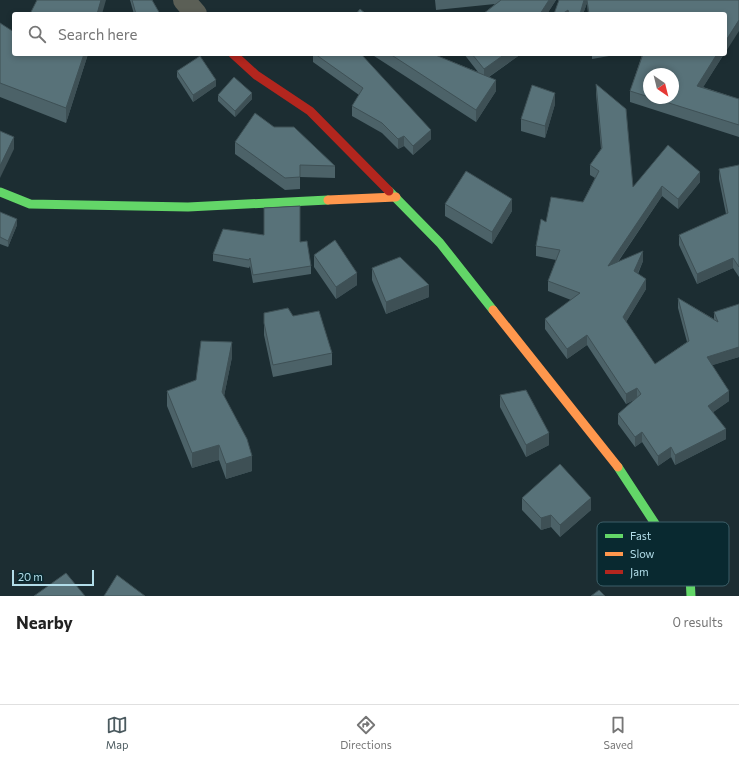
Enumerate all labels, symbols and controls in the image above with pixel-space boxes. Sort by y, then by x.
search box [12,12,727,56]
icon: search [26,23,48,45]
text: Search here [58,25,137,43]
north arrow [643,68,679,104]
legend [597,522,729,586]
text: Fast [630,529,652,542]
text: Slow [630,547,655,560]
text: Jam [630,565,649,579]
scale bar [12,568,94,587]
text: 20 m [18,570,43,583]
text: Nearby [16,612,73,633]
text: 0 results [672,614,723,630]
tab: Map [106,714,129,751]
tab: Directions [340,714,392,751]
tab: Saved [603,714,633,751]

